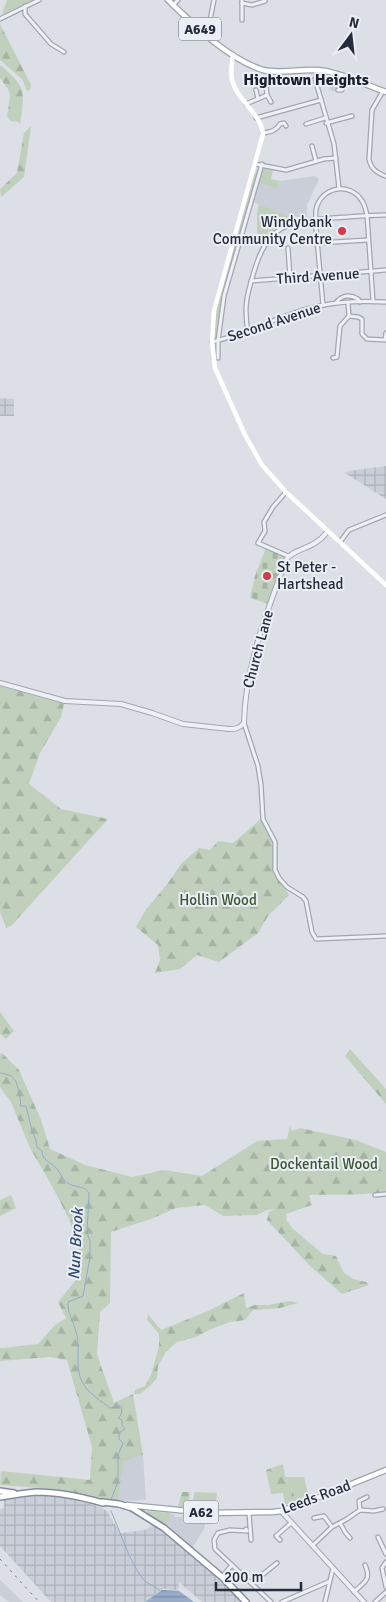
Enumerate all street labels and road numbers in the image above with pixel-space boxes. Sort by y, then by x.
road number: A649 [179,18,221,40]
street label: Third Avenue [276,264,360,288]
street label: Second Avenue [225,298,323,346]
street label: Church Lane [239,608,277,690]
street label: Leeds Road [279,1476,353,1518]
road number: A62 [184,1500,218,1524]

